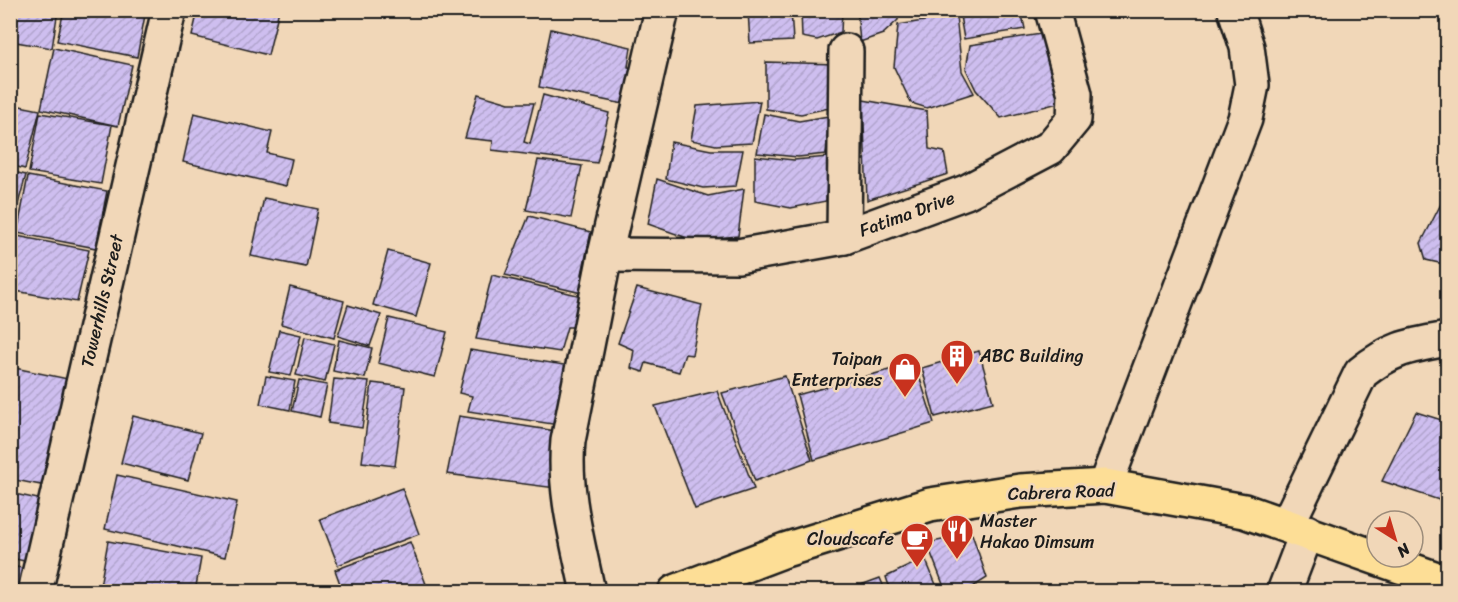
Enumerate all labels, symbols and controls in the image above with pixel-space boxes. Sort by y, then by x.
street label: Fatima Drive [855,182,959,246]
street label: Towerhills Street [71,231,133,371]
building icon: ABC Building [939,338,975,385]
place label: ABC Building [979,340,1084,372]
place label: Taipan Enterprises [792,343,883,396]
shop icon: Taipan Enterprises [887,351,923,398]
street label: Cabrera Road [1007,474,1116,510]
place label: Master Hakao Dimsum [980,505,1095,558]
north arrow [1365,509,1425,569]
restaurant icon: Master Hakao Dimsum [939,513,975,560]
cafe icon: Cloudscafe [899,521,935,568]
place label: Cloudscafe [807,523,894,555]
text: N [1390,535,1418,566]

